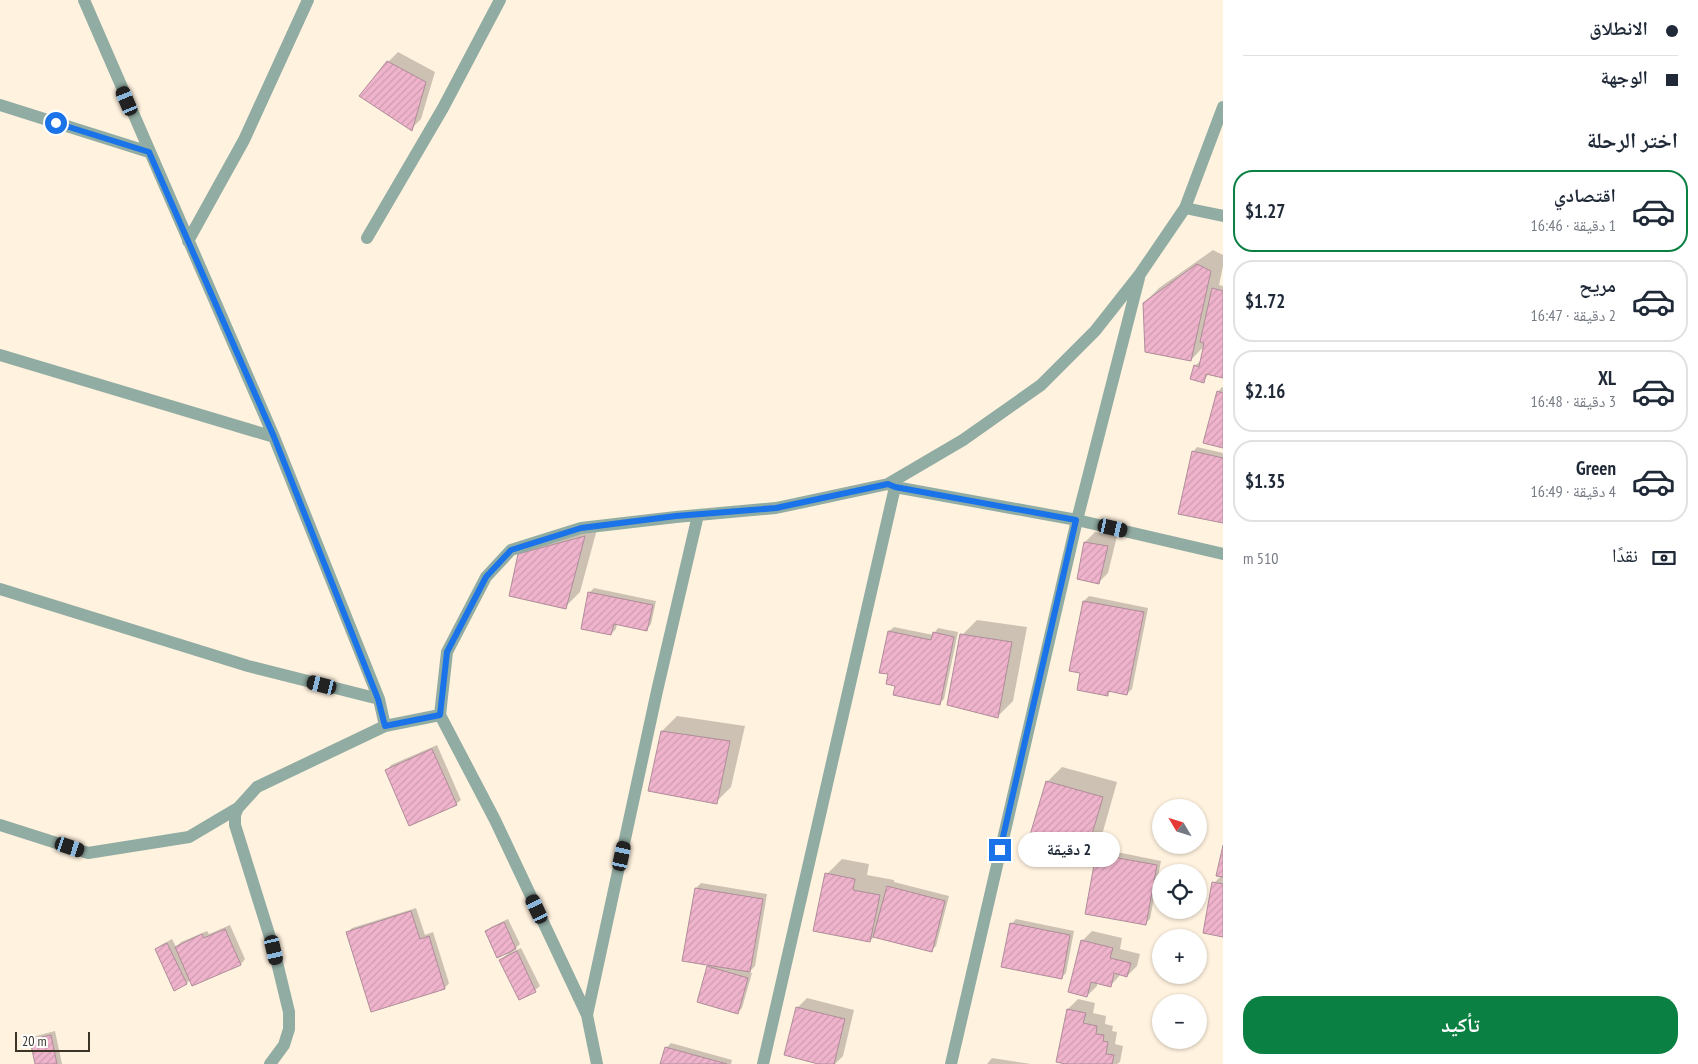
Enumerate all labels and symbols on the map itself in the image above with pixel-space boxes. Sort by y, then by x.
car [114,84,139,118]
route start [45,112,67,134]
car [1096,517,1129,539]
car [305,674,338,696]
north arrow [1152,799,1208,854]
callout: 2 دقيقة [1018,832,1120,868]
car [53,835,86,859]
route end [989,839,1011,861]
car [611,840,632,872]
car [523,892,550,926]
car [263,934,284,966]
scale bar [15,1029,90,1052]

